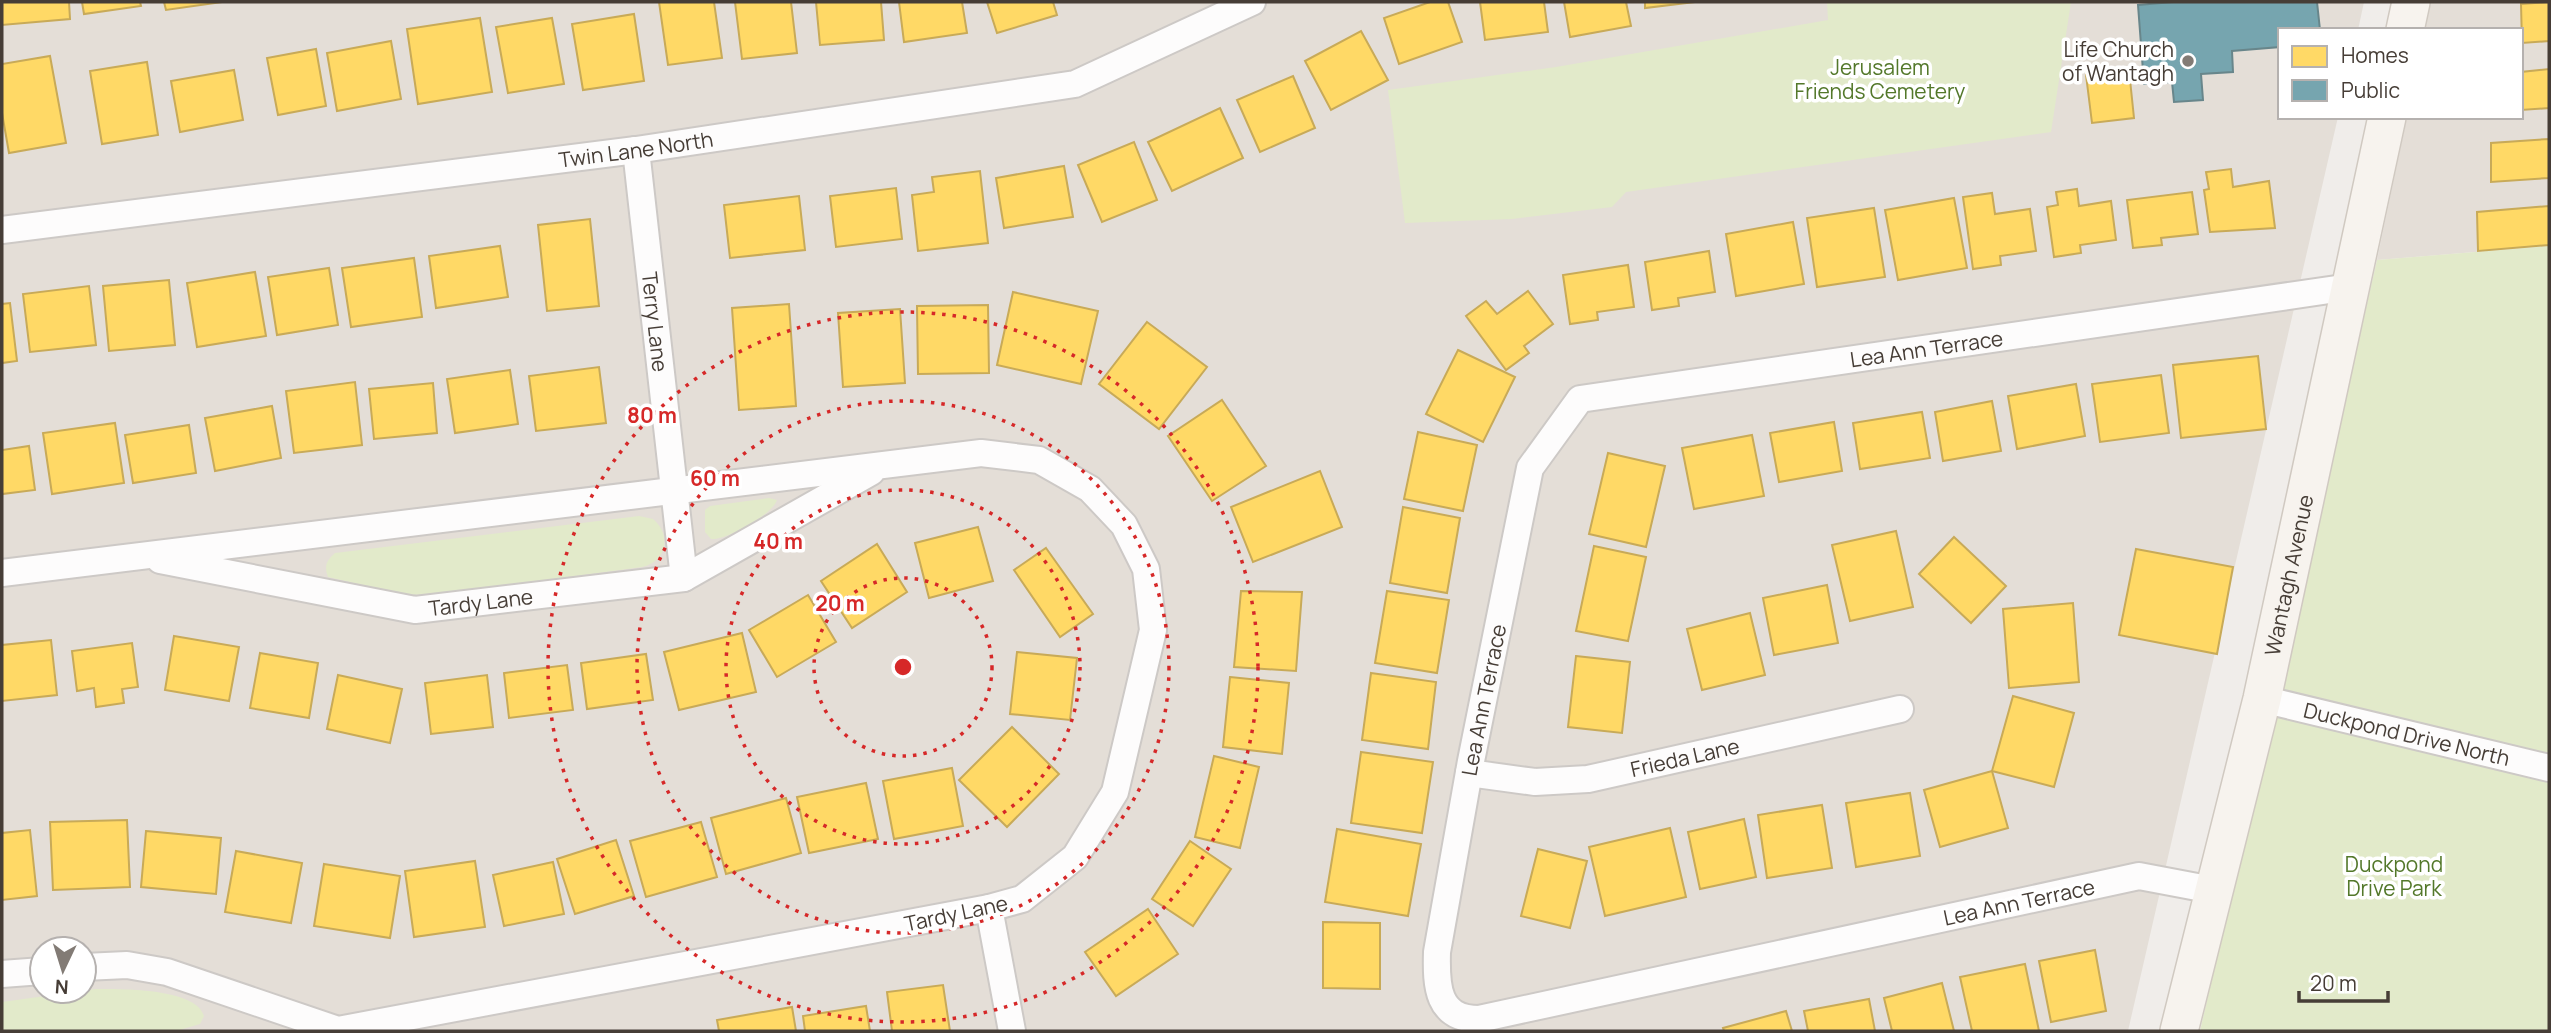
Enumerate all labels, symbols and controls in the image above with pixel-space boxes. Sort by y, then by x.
legend [2278,28,2523,119]
place label: Life Church of Wantagh [2062,35,2174,87]
text: Homes [2341,41,2409,69]
park label: Jerusalem Friends Cemetery [1795,53,1965,105]
marker: Life Church of Wantagh [2180,53,2196,69]
text: Public [2341,76,2400,104]
street label: Twin Lane North [557,125,715,174]
street label: Terry Lane [636,270,675,373]
street label: Lea Ann Terrace [1848,324,2005,374]
text: 80 m [627,401,677,429]
text: 60 m [690,464,740,492]
street label: Wantagh Avenue [2258,492,2320,658]
text: 40 m [753,527,803,555]
street label: Tardy Lane [427,582,534,622]
text: 20 m [815,589,865,617]
street label: Lea Ann Terrace [1455,622,1512,778]
centre of rings [891,655,915,679]
street label: Duckpond Drive North [2301,696,2513,772]
street label: Frieda Lane [1628,731,1742,783]
park label: Duckpond Drive Park [2345,850,2443,902]
street label: Lea Ann Terrace [1941,872,2097,932]
street label: Tardy Lane [902,888,1010,938]
north arrow [28,935,98,1005]
scale bar [2299,960,2388,1004]
text: 20 m [2310,969,2357,997]
text: N [54,974,70,1000]

